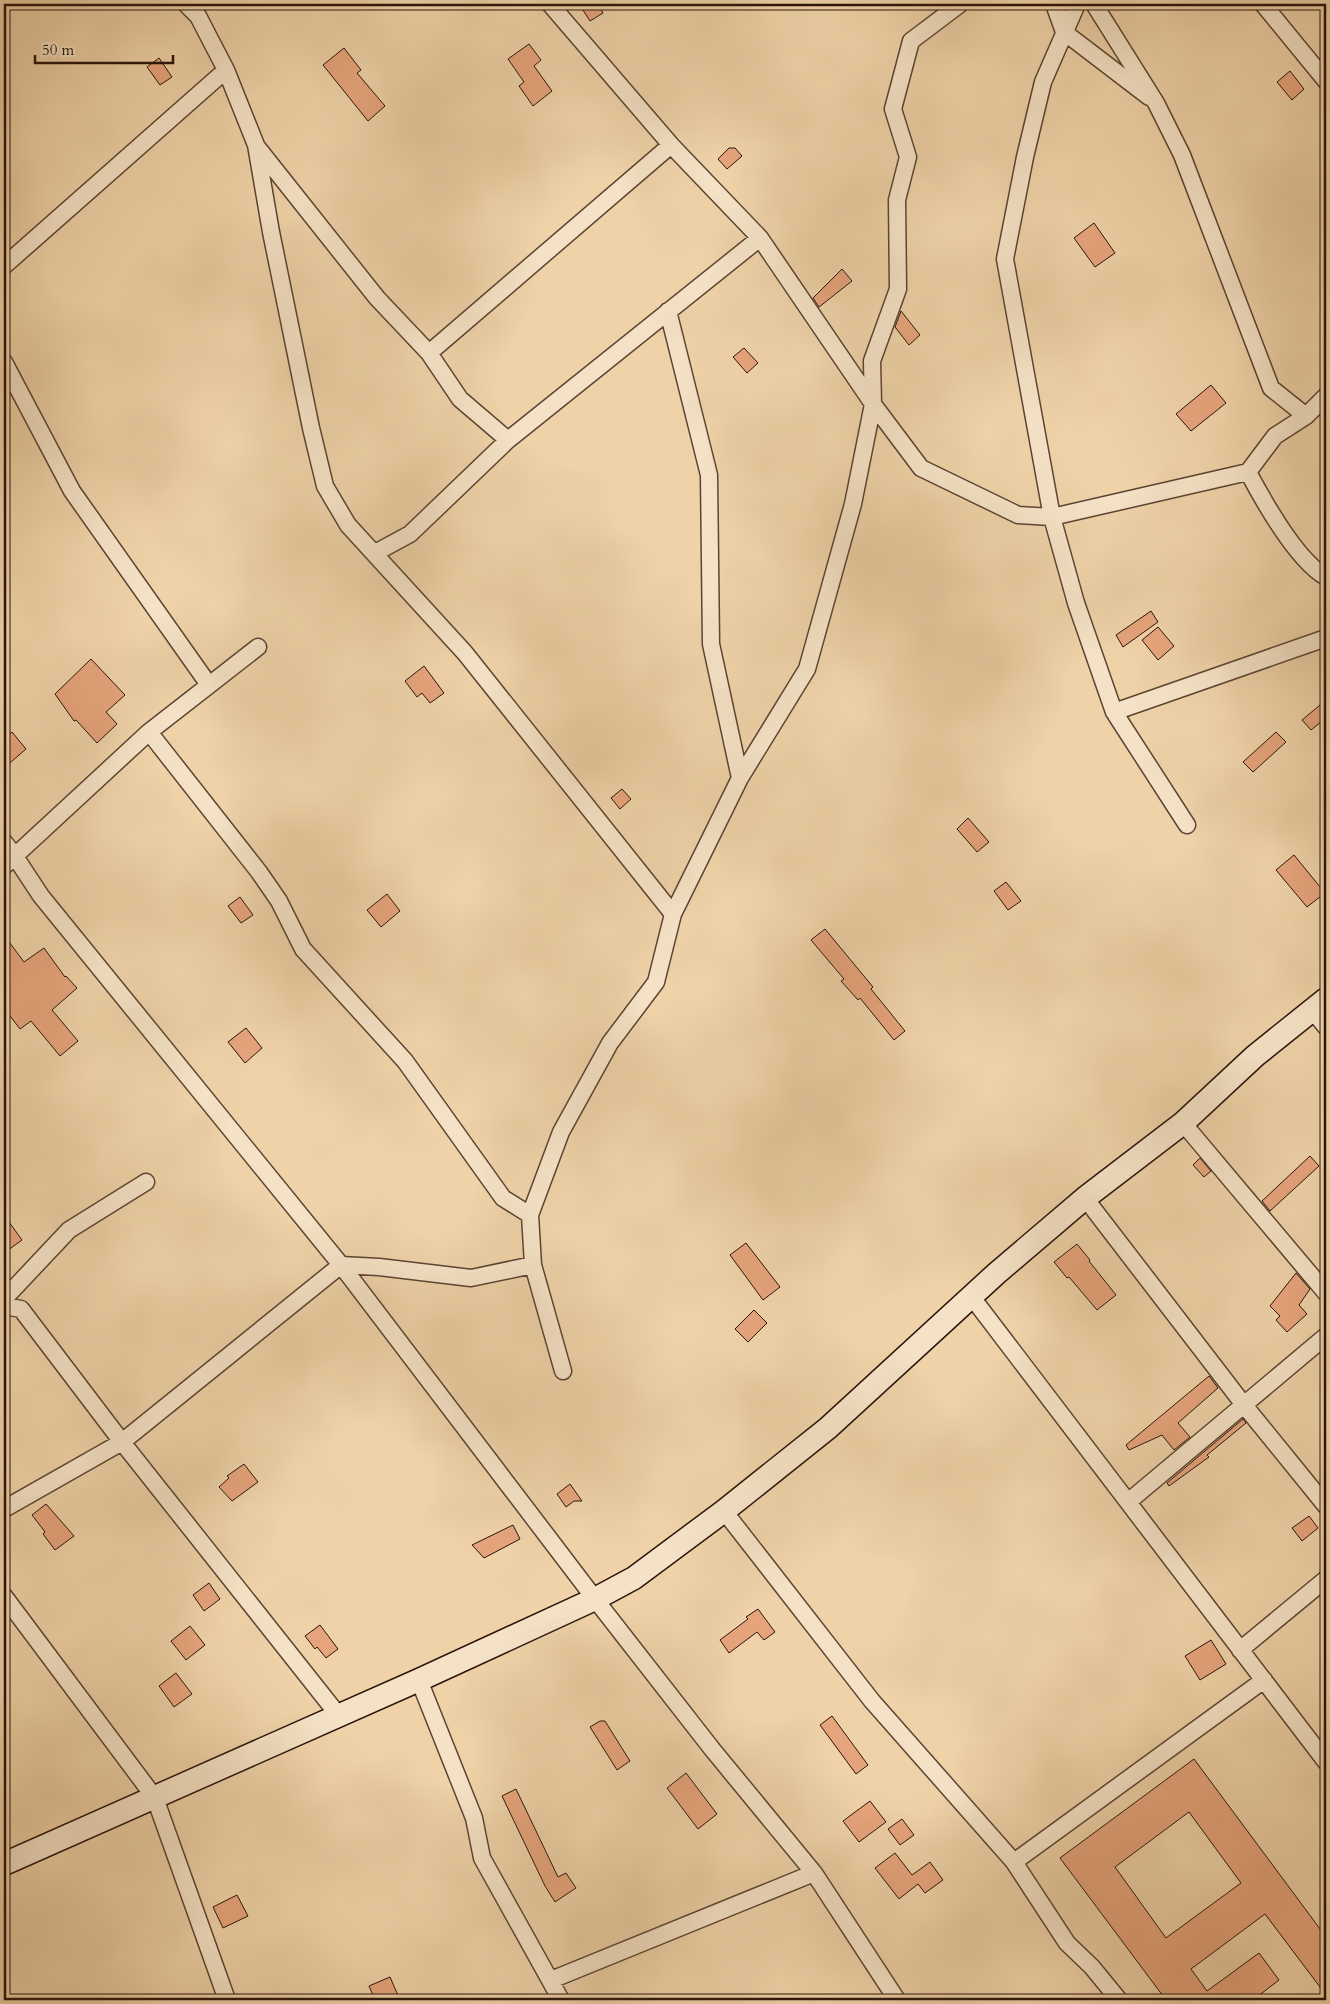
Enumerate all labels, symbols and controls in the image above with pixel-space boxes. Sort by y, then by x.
scale bar [35,32,172,64]
text: 50 m [42,40,74,60]

